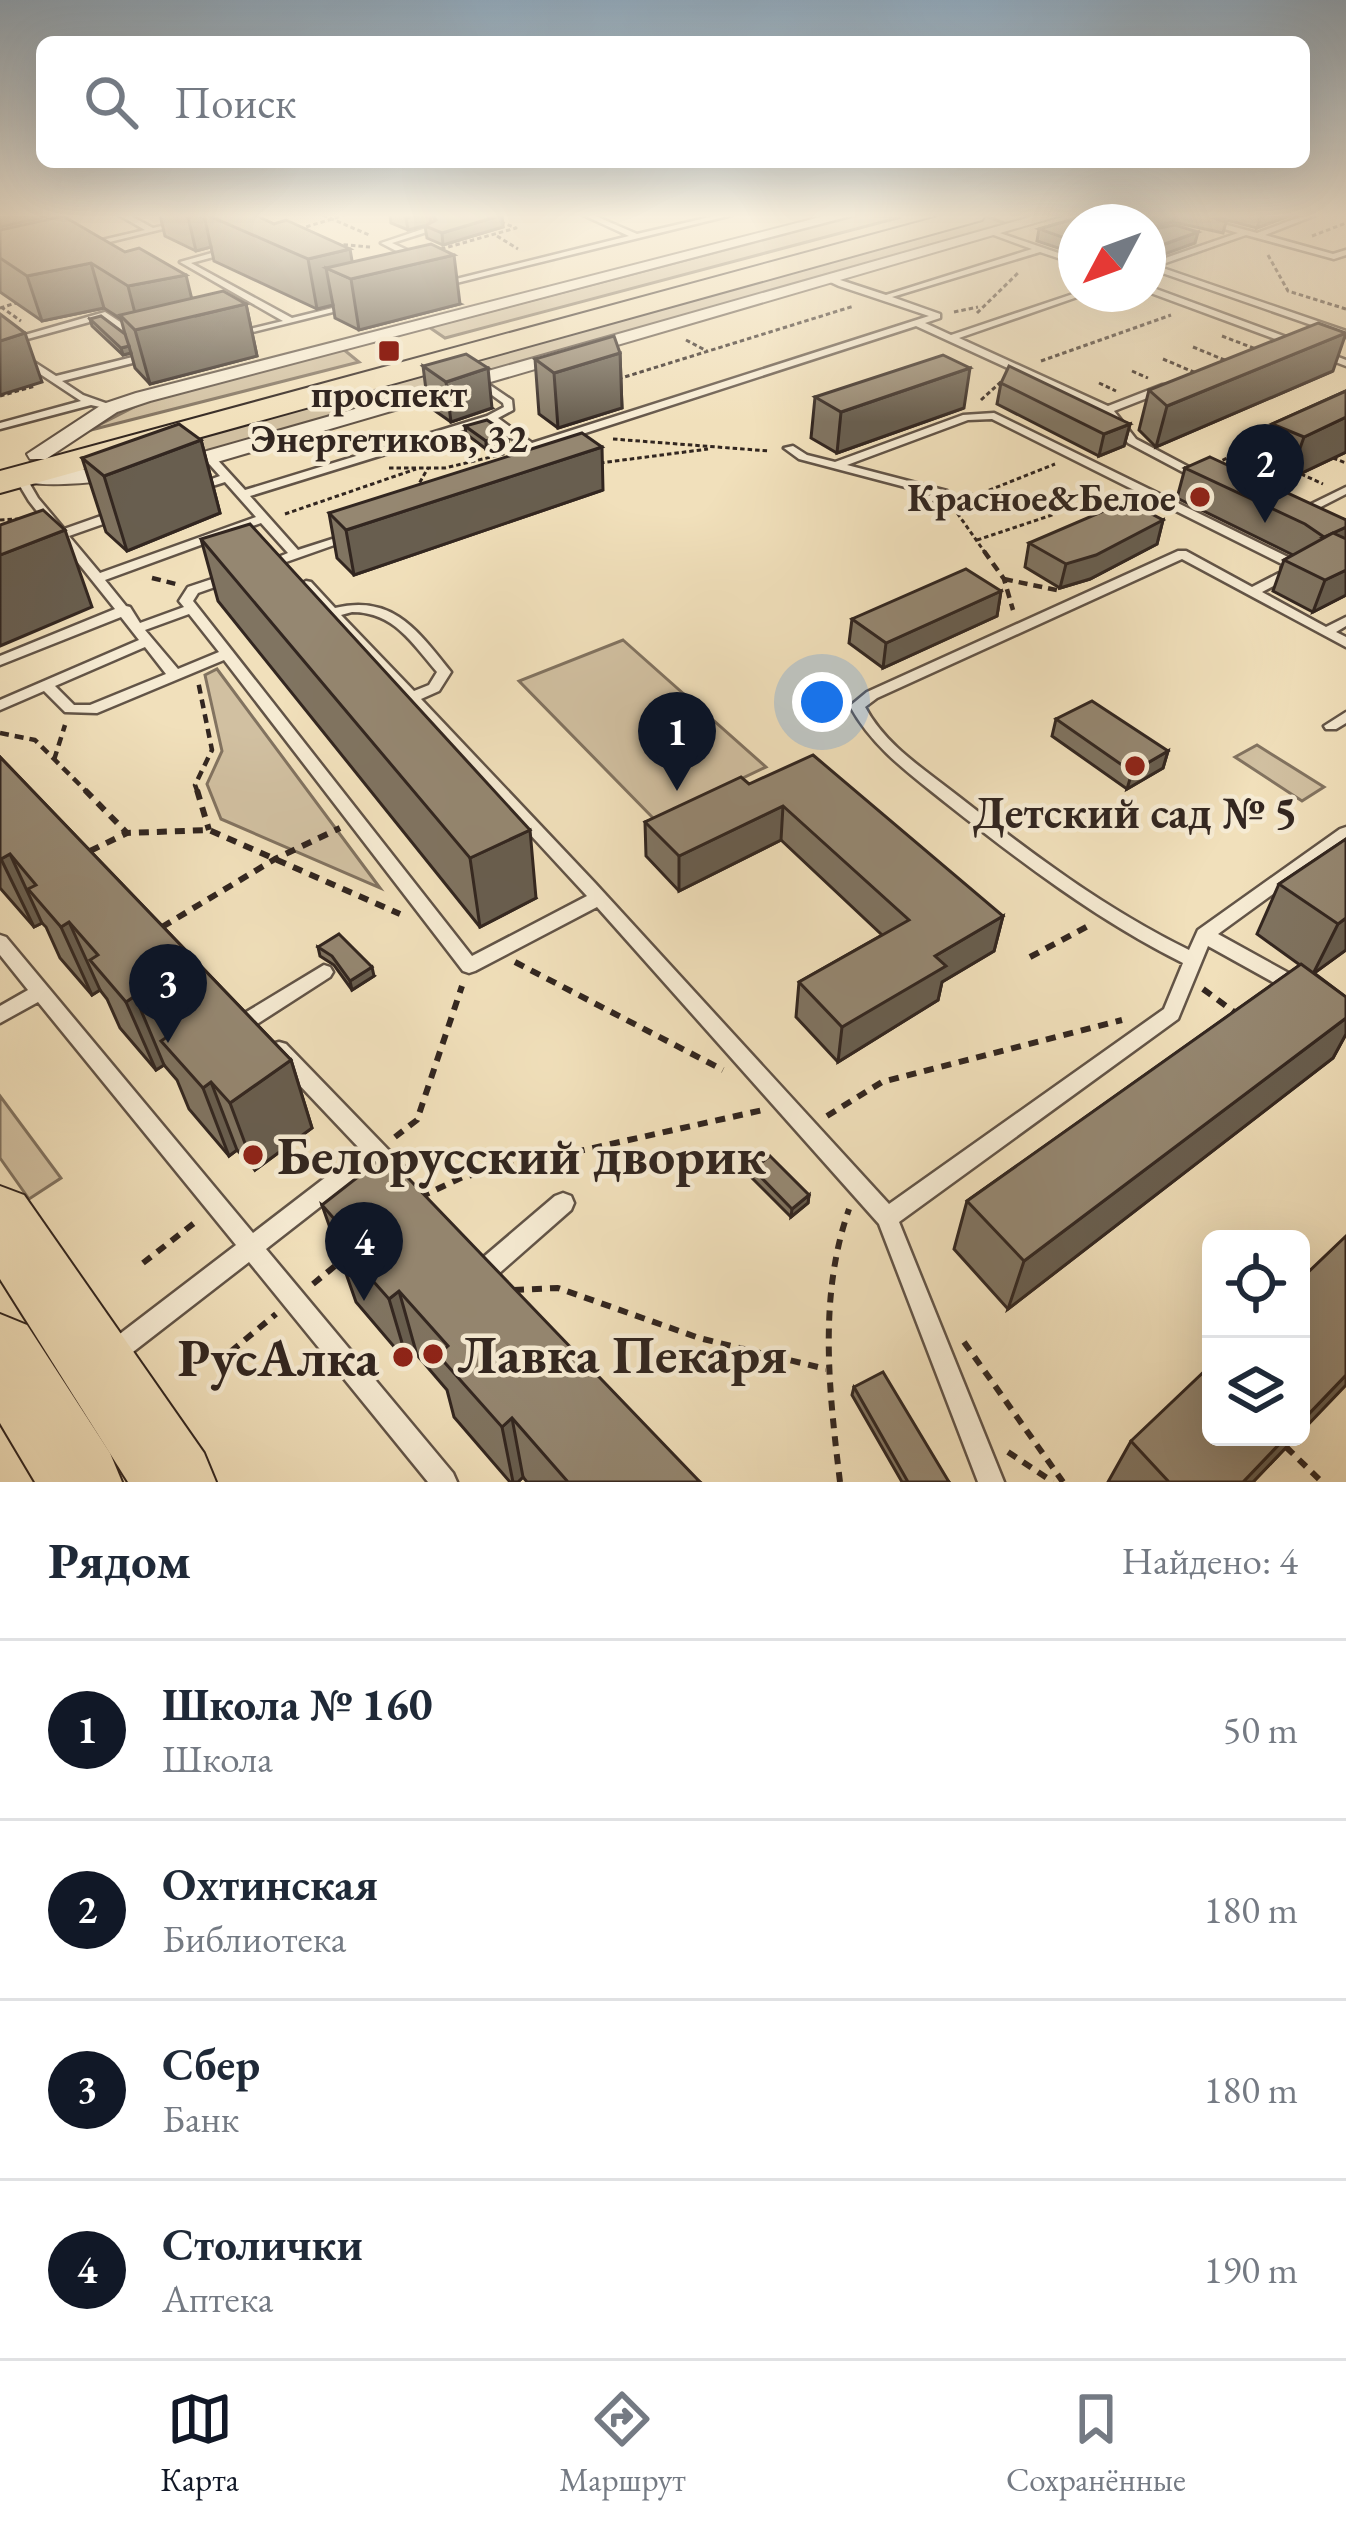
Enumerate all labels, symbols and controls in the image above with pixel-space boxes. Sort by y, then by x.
search box [36,36,1310,168]
icon: search [78,69,144,135]
text: Поиск [174,73,296,131]
north arrow [1058,204,1166,312]
marker: проспект Энергетиков, 32 [376,338,402,364]
place label: проспект Энергетиков, 32 [250,368,528,464]
pin: 2 [1226,424,1304,523]
place label: Красное&Белое [907,472,1176,523]
marker: Красное&Белое [1187,484,1213,510]
your location [792,672,852,732]
pin: 1 [638,692,716,791]
marker: Детский сад № 5 [1122,753,1148,779]
place label: Детский сад № 5 [972,783,1298,841]
pin: 3 [129,944,207,1043]
place label: Белорусский дворик [277,1120,767,1190]
marker: Белорусский дворик [240,1142,266,1168]
pin: 4 [325,1202,403,1301]
map controls [1202,1230,1310,1446]
button: locate [1202,1230,1310,1338]
place label: Лавка Пекаря [457,1319,787,1389]
place label: РусАлка [178,1322,379,1392]
button: layers [1202,1338,1310,1446]
marker: Лавка Пекаря [420,1341,446,1367]
marker: РусАлка [390,1344,416,1370]
text: Рядом [48,1527,191,1593]
text: Найдено: 4 [1121,1535,1298,1586]
text: Школа № 160 [162,1675,433,1733]
text: 1 [77,1704,97,1755]
text: 50 m [1222,1704,1298,1755]
text: Школа [162,1733,273,1784]
text: Охтинская [162,1855,378,1913]
text: 2 [77,1884,97,1935]
text: 180 m [1204,1884,1298,1935]
text: Библиотека [162,1913,346,1964]
text: Сбер [162,2035,260,2093]
text: 3 [77,2064,97,2115]
text: 180 m [1204,2064,1298,2115]
text: Банк [162,2093,239,2144]
text: Столички [162,2215,363,2273]
text: 4 [77,2244,97,2295]
text: 190 m [1204,2244,1298,2295]
text: Аптека [162,2273,273,2324]
tab: Карта [160,2386,239,2501]
tab: Маршрут [559,2386,686,2501]
tab: Сохранённые [1006,2386,1186,2501]

